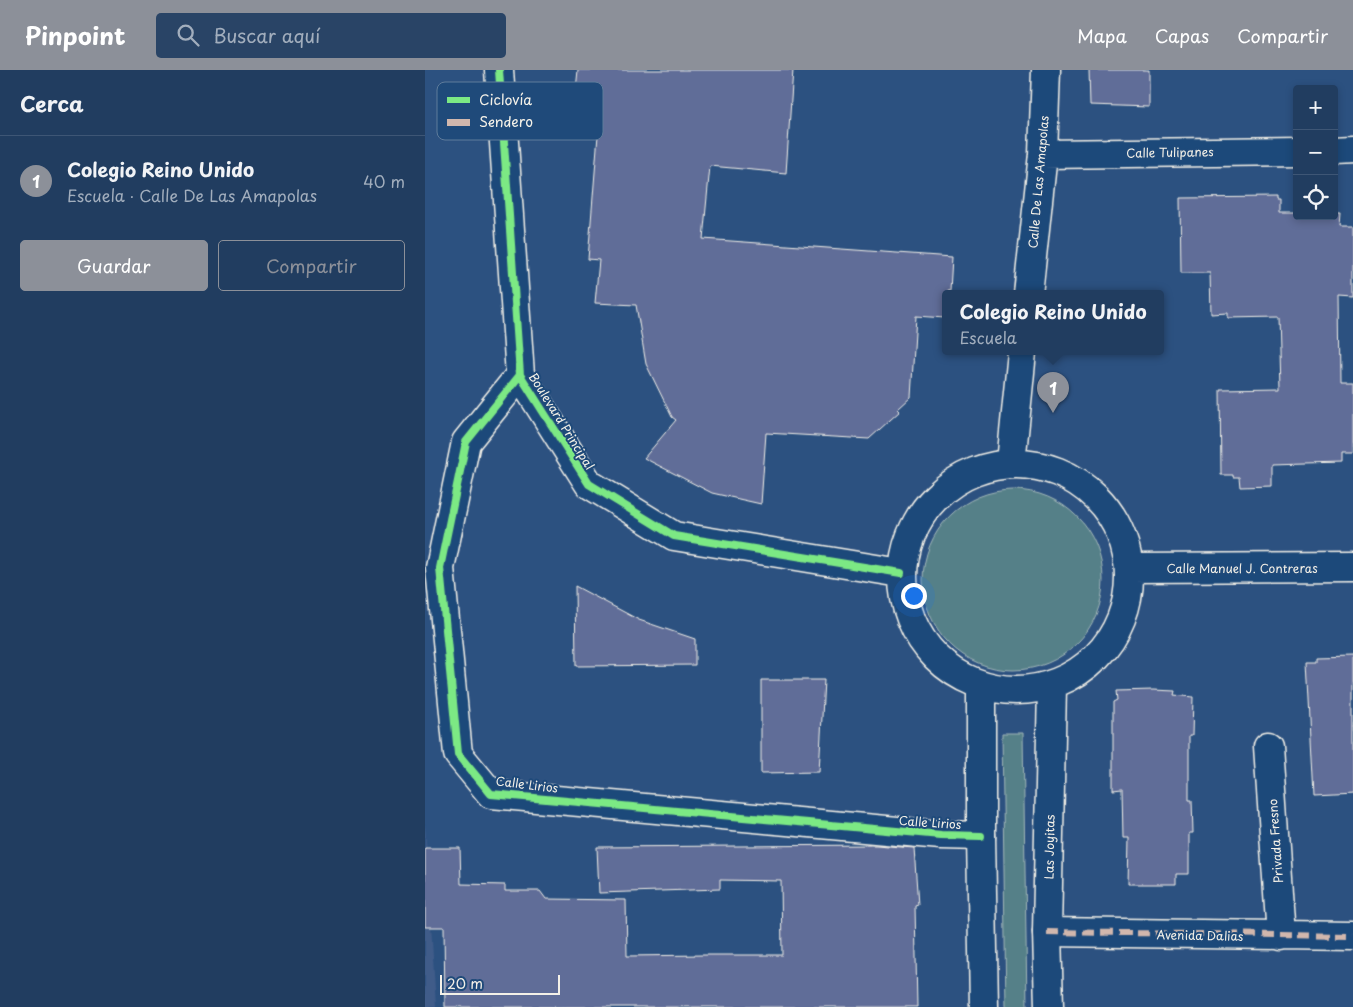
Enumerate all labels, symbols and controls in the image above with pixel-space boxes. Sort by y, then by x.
search box [156,13,506,58]
text: Pinpoint [25,17,126,53]
icon: search [174,21,202,49]
text: Buscar aquí [214,21,320,49]
text: Mapa [1077,22,1127,49]
text: Capas [1155,22,1209,49]
text: Compartir [1237,22,1328,49]
legend [437,82,603,140]
map controls [1293,85,1338,220]
button: + [1293,85,1338,130]
text: Cerca [20,87,84,119]
text: Ciclovía [479,89,532,110]
text: Sendero [479,111,533,132]
street label: Calle De Las Amapolas [1023,114,1053,249]
button: − [1293,130,1338,175]
street label: Calle Tulipanes [1126,142,1214,162]
text: Colegio Reino Unido [67,155,254,183]
text: 1 [32,169,40,193]
text: 40 m [363,169,405,193]
button: locate [1293,175,1338,220]
text: Escuela · Calle De Las Amapolas [67,183,317,207]
button: Guardar [20,240,208,291]
button: Compartir [218,240,405,291]
popup [942,290,1164,355]
text: Colegio Reino Unido [959,297,1147,325]
text: Escuela [959,325,1017,349]
street label: Boulevard Principal [525,369,599,473]
pin: 1 [1037,372,1069,413]
street label: Calle Manuel J. Contreras [1166,559,1318,577]
your location [901,583,927,609]
street label: Calle Lirios [495,771,560,797]
street label: Privada Fresno [1263,798,1287,884]
street label: Calle Lirios [898,811,962,833]
street label: Las Joyitas [1039,814,1059,880]
street label: Avenida Dalias [1156,925,1244,945]
scale bar [440,972,560,995]
text: 20 m [447,973,483,994]

